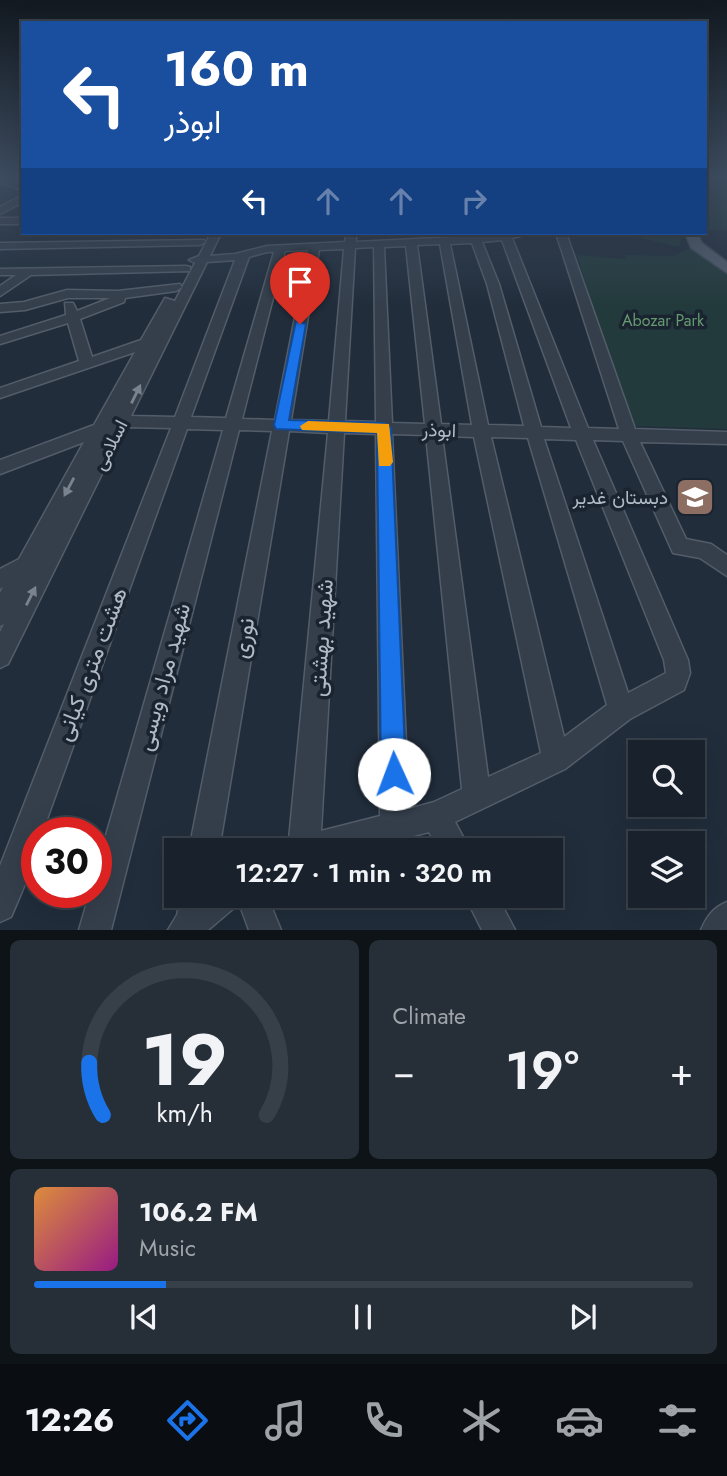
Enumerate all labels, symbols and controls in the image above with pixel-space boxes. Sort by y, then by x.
text: 160 m [164,34,309,104]
icon: left [49,49,140,140]
text: ابوذر [164,99,221,145]
icon: left [236,182,274,220]
icon: ahead [309,182,347,220]
icon: ahead [382,182,420,220]
icon: right [455,182,493,220]
pin [270,252,330,324]
icon: arrive [281,263,319,301]
park label: Abozar Park [622,309,705,332]
one-way arrow [130,384,141,404]
street label: اسلامی [86,415,134,475]
street label: ابوذر [421,416,456,444]
school or university icon: دبستان غدیر [674,476,716,518]
one-way arrow [63,478,75,497]
place label: دبستان غدیر [572,484,668,511]
street label: شهید بهشتی [300,578,342,698]
street label: هشت متری کیانی [46,582,136,746]
one-way arrow [26,586,37,606]
street label: شهید مراد ویسی [127,599,199,755]
street label: نوری [223,615,263,661]
position arrow [357,737,431,811]
map controls [628,740,705,908]
button: search [628,740,705,817]
speed limit sign: 30 [21,817,112,908]
button: layers [628,831,705,908]
text: 12:27 · 1 min · 320 m [235,854,492,892]
text: Climate [393,999,466,1033]
text: 19 [141,1008,227,1113]
text: 19° [505,1033,579,1109]
text: − [393,1044,415,1099]
text: + [670,1044,693,1099]
text: km/h [156,1095,213,1131]
text: 106.2 FM [139,1193,258,1231]
text: Music [139,1231,196,1265]
icon: previous [125,1298,163,1336]
icon: pause [344,1298,382,1336]
icon: next [564,1298,602,1336]
icon: directions [163,1396,212,1445]
icon: music [261,1396,310,1445]
icon: phone [359,1396,408,1445]
icon: climate [457,1396,506,1445]
icon: car [555,1396,604,1445]
icon: filters [653,1396,702,1445]
text: 12:26 [25,1397,114,1443]

